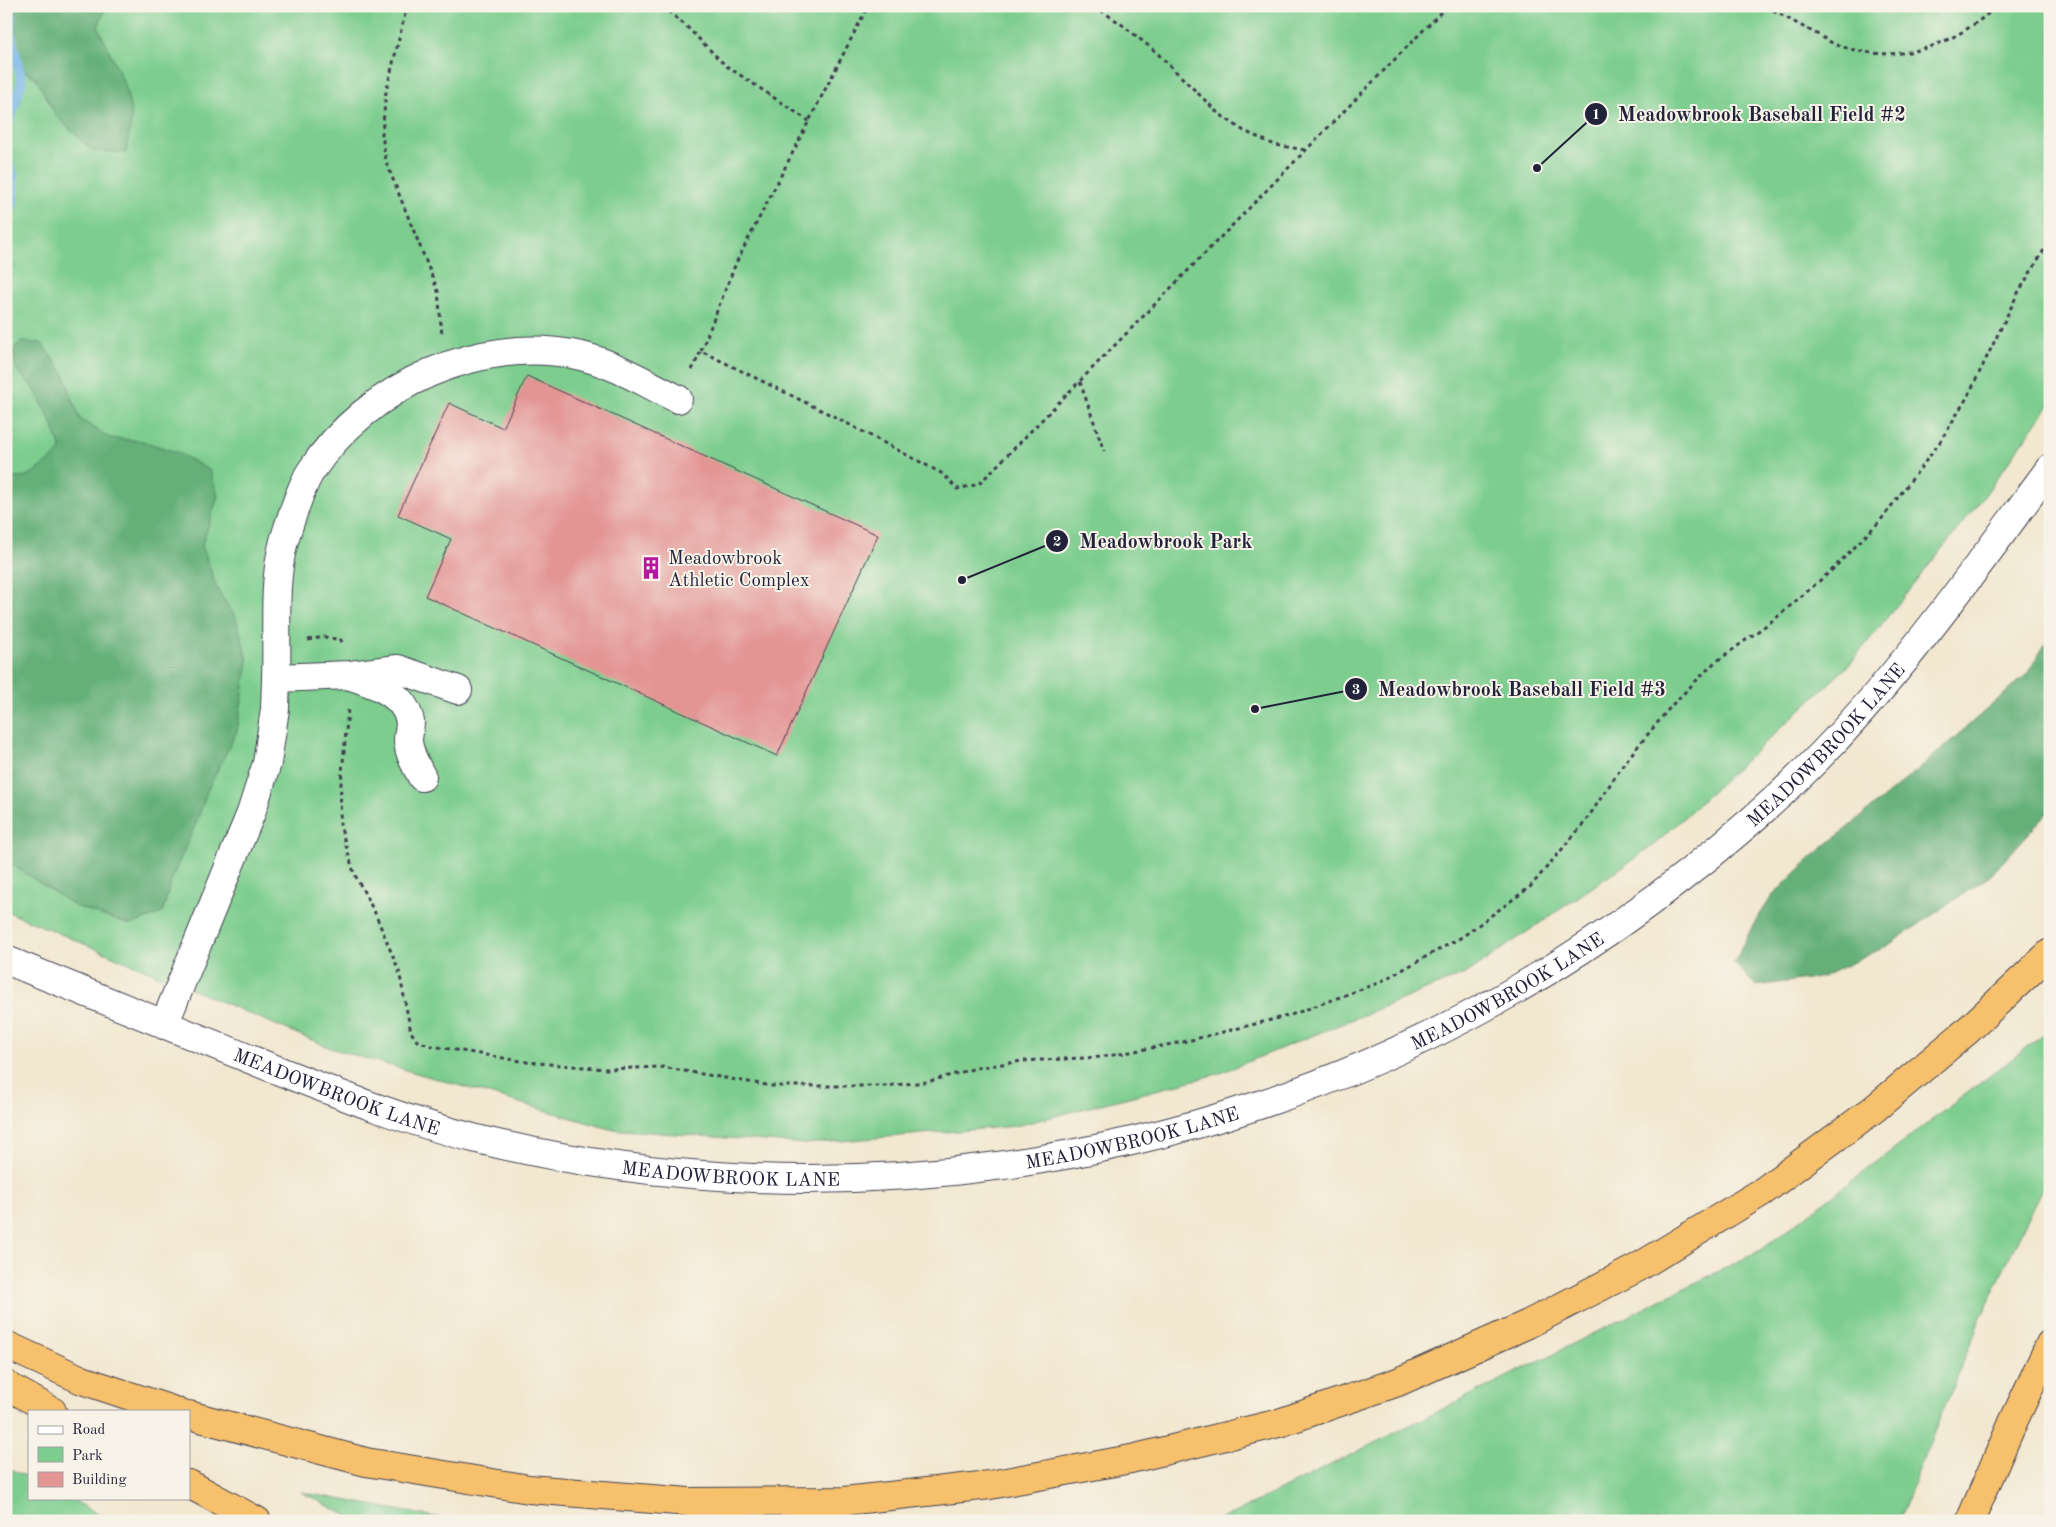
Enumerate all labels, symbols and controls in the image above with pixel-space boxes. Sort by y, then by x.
callout: Meadowbrook Baseball Field #2 [1583,96,1916,131]
text: Meadowbrook Baseball Field #2 [1618,106,1906,126]
text: 1 [1592,108,1600,123]
callout: Meadowbrook Park [1044,524,1262,559]
text: Meadowbrook Park [1080,533,1252,553]
text: 2 [1053,535,1061,550]
place label: Meadowbrook Athletic Complex [668,550,810,591]
building icon: Meadowbrook Athletic Complex [638,555,664,581]
street label: MEADOWBROOK LANE [1744,661,1910,832]
callout: Meadowbrook Baseball Field #3 [1344,671,1676,706]
text: Meadowbrook Baseball Field #3 [1378,681,1666,701]
text: 3 [1352,683,1360,698]
street label: MEADOWBROOK LANE [1409,930,1608,1055]
street label: MEADOWBROOK LANE [230,1046,442,1140]
street label: MEADOWBROOK LANE [1024,1105,1242,1174]
street label: MEADOWBROOK LANE [620,1160,840,1191]
legend [28,1410,190,1500]
text: Road [72,1423,106,1438]
text: Park [72,1449,103,1464]
text: Building [72,1473,127,1488]

